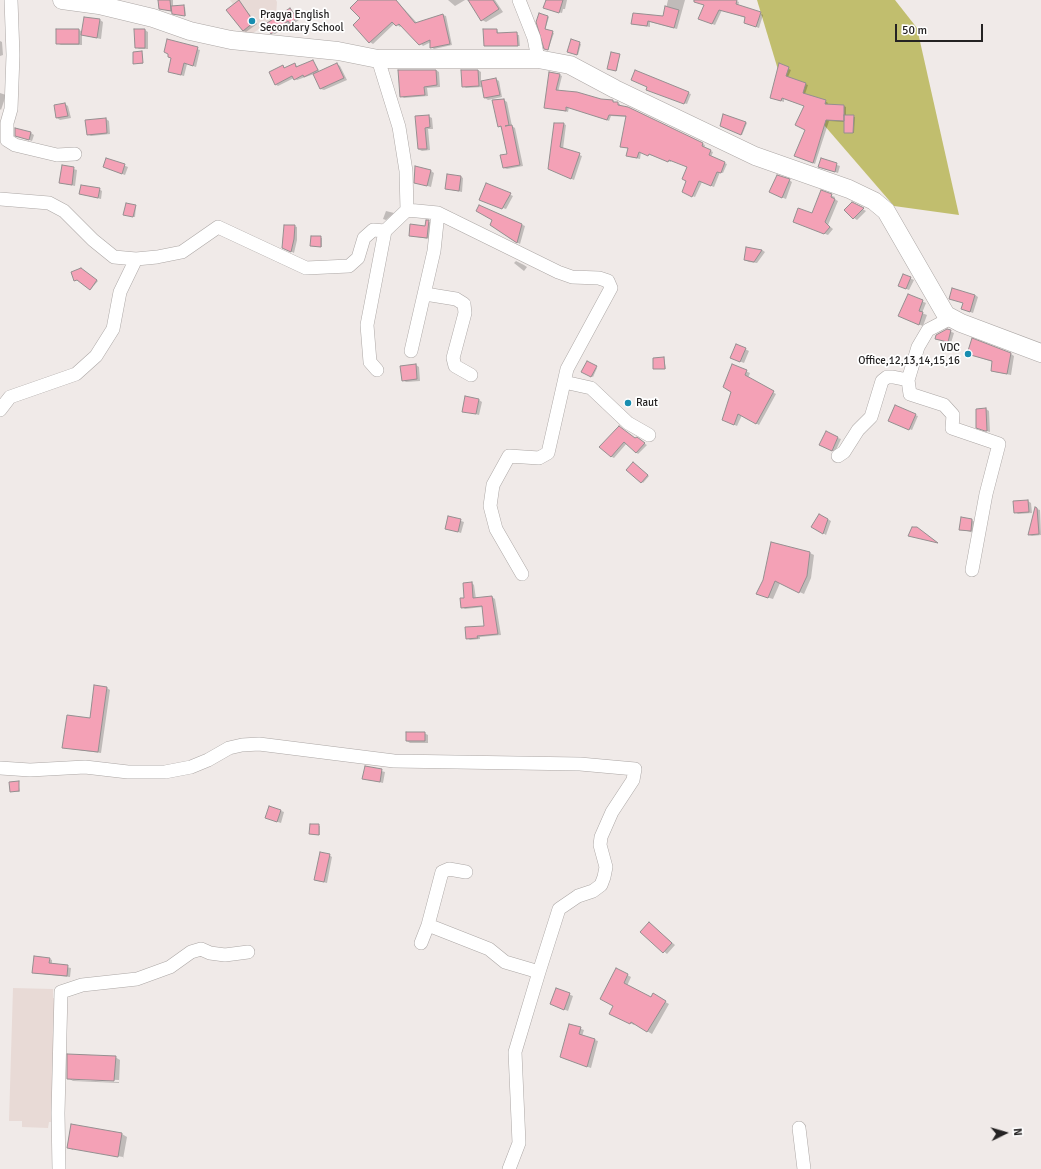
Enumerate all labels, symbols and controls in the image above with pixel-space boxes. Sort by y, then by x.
place label: Pragya English Secondary School [260,8,344,34]
marker: Pragya English Secondary School [247,16,257,26]
scale bar [897,16,985,42]
text: 50 m [902,23,927,38]
place label: VDC Office,12,13,14,15,16 [858,341,960,367]
marker: VDC Office,12,13,14,15,16 [963,349,973,359]
place label: Raut [636,396,658,410]
marker: Raut [623,398,633,408]
north arrow [985,1113,1025,1153]
text: N [1011,1128,1024,1136]

